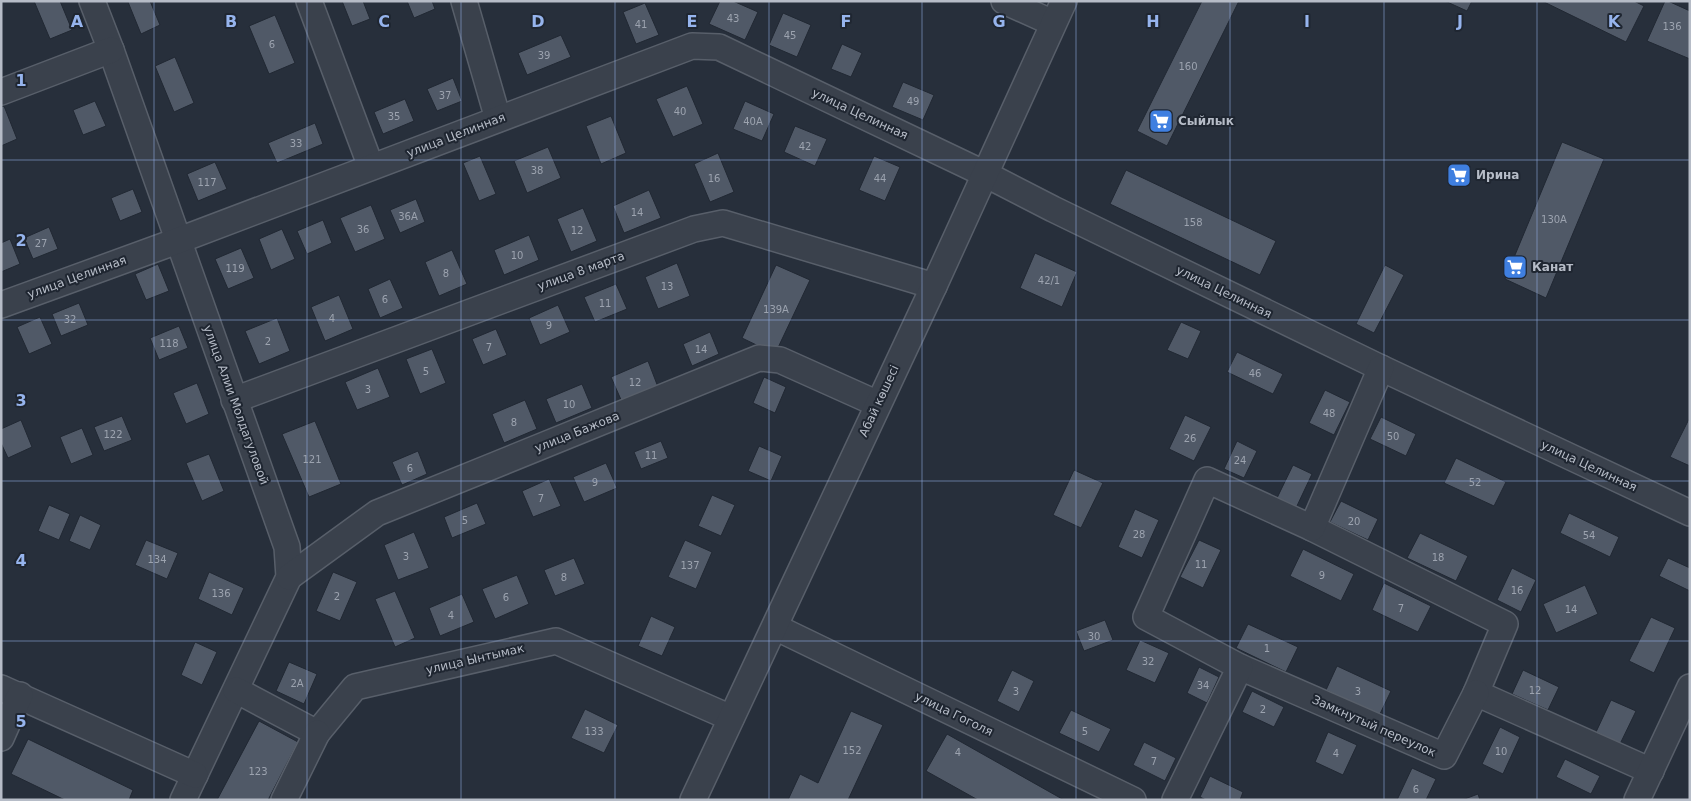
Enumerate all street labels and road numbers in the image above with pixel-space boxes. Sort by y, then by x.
street label: улица Целинная [810,86,910,142]
street label: улица Целинная [405,110,507,160]
street label: улица 8 марта [536,249,626,293]
street label: улица Целинная [26,253,128,301]
street label: улица Целинная [1174,263,1274,321]
street label: улица Алии Молдагуловой [201,323,271,487]
street label: Абай көшесі [856,363,902,439]
street label: улица Бажова [533,409,621,455]
street label: улица Целинная [1539,438,1639,494]
street label: улица Ынтымак [424,641,526,677]
street label: улица Гоголя [913,689,995,739]
street label: Замкнутый переулок [1310,692,1438,760]

